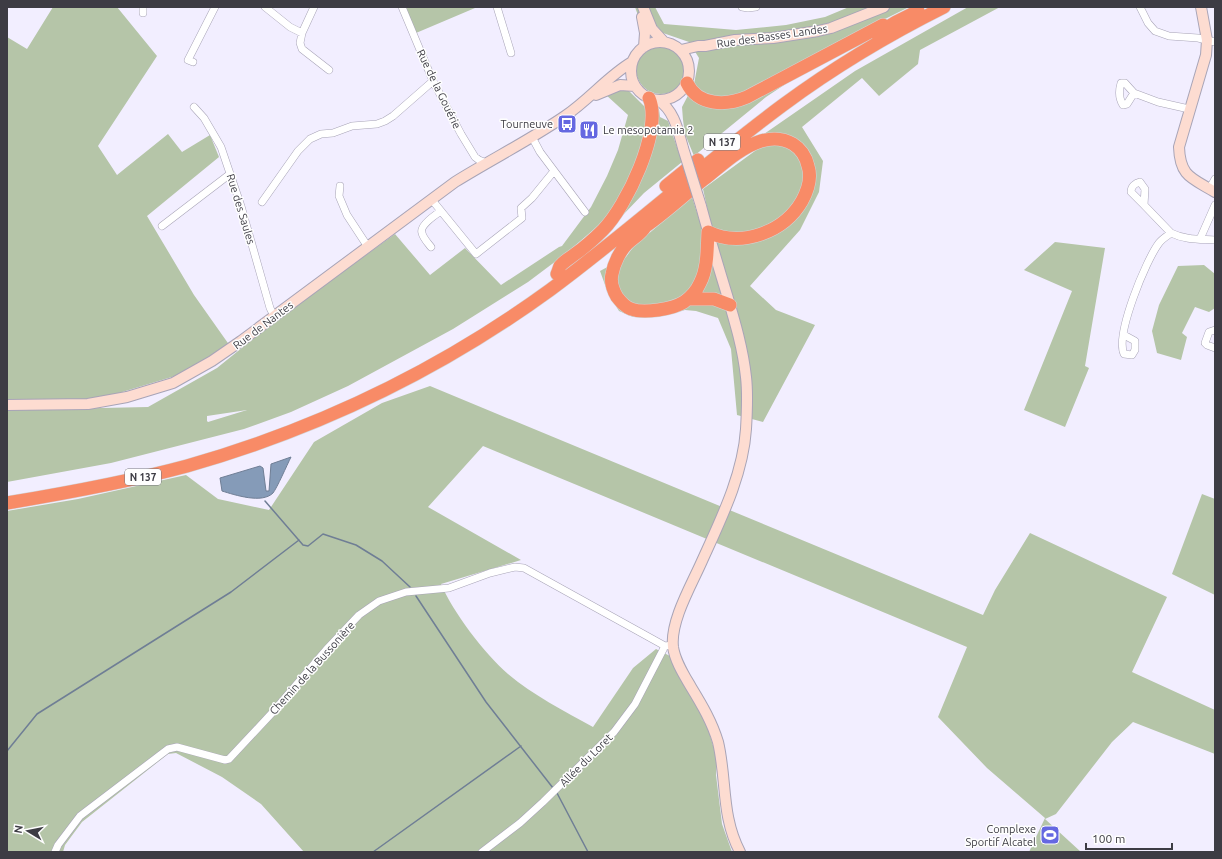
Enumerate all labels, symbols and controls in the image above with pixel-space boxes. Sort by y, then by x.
street label: Rue des Basses Landes [716,22,828,50]
street label: Rue de la Gouérie [415,47,463,131]
bus stop icon: Tourneuve [556,113,578,135]
place label: Tourneuve [500,118,553,130]
restaurant icon: Le mesopotamia 2 [578,119,600,141]
place label: Le mesopotamia 2 [603,124,693,136]
road number: N 137 [704,134,740,150]
street label: Rue des Saules [225,172,257,246]
street label: Rue de Nantes [231,299,295,351]
road number: N 137 [125,469,161,485]
street label: Chemin de la Bussonière [267,619,357,717]
street label: Allée du Loret [557,731,615,789]
north arrow [8,811,48,851]
place label: Complexe Sportif Alcatel [965,823,1036,848]
text: N [12,824,25,834]
sports icon: Complexe Sportif Alcatel [1039,824,1061,846]
scale bar [1086,825,1172,851]
text: 100 m [1092,832,1125,845]

